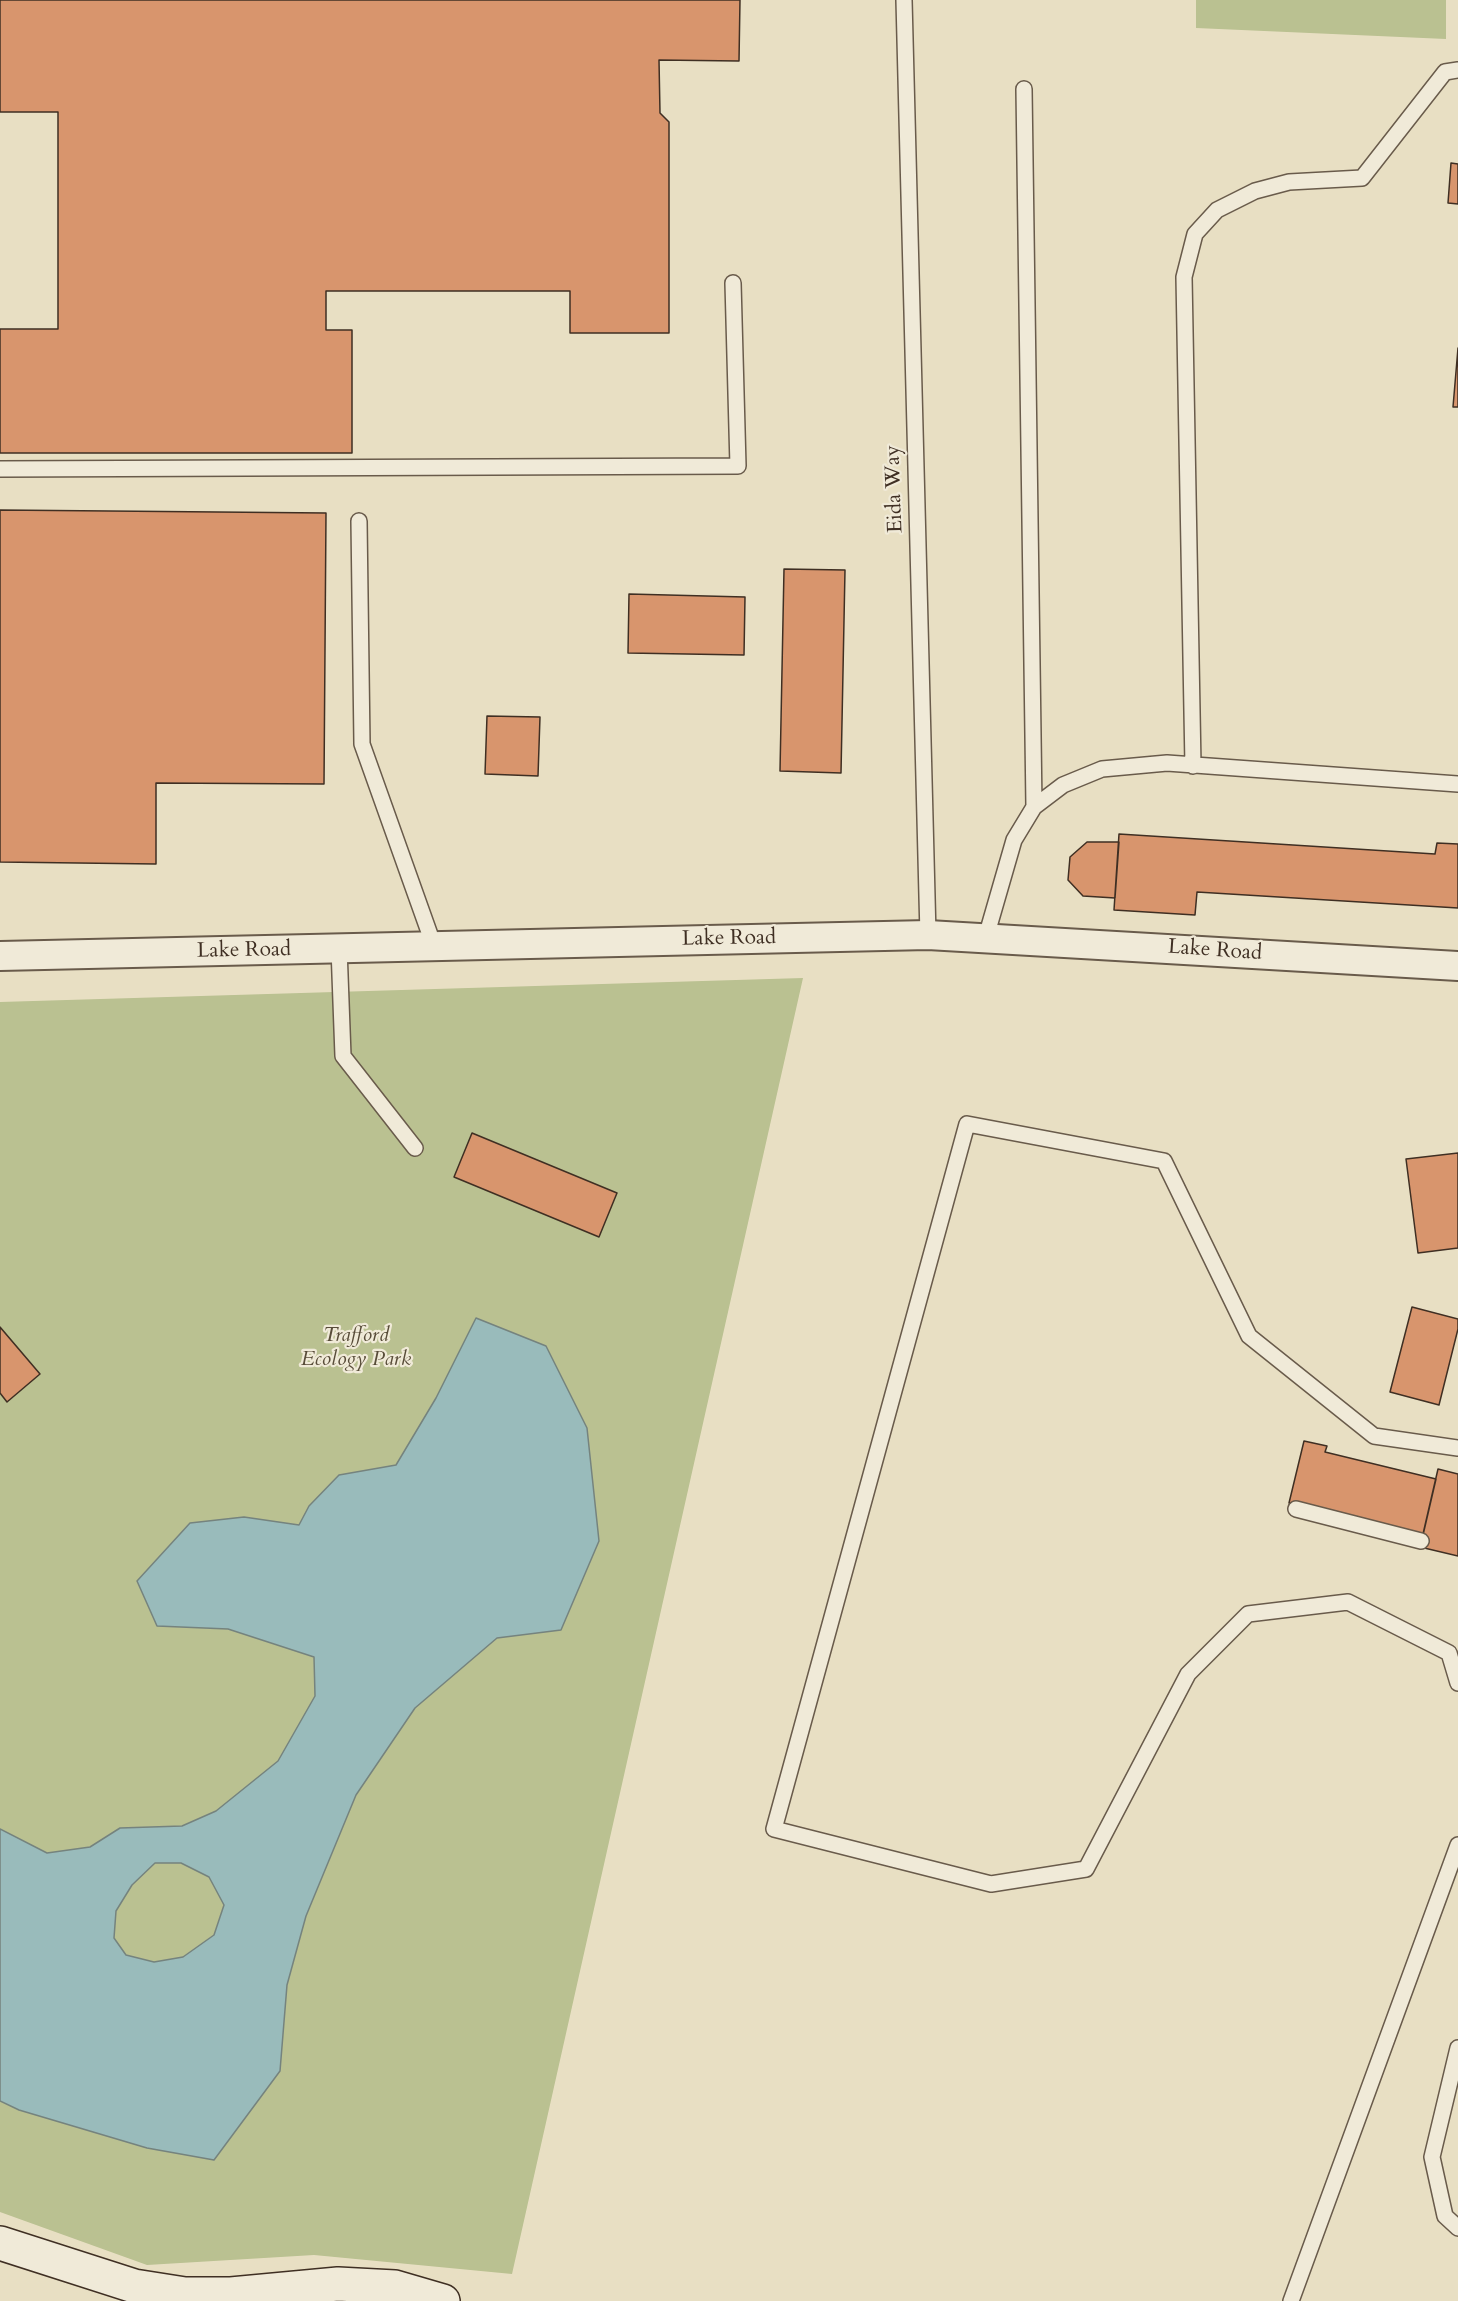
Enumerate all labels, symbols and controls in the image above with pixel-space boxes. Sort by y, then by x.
street label: Eida Way [881,445,909,533]
street label: Lake Road [682,926,776,952]
street label: Lake Road [1167,935,1263,967]
street label: Lake Road [197,938,291,964]
park label: Trafford Ecology Park [301,1323,411,1373]

